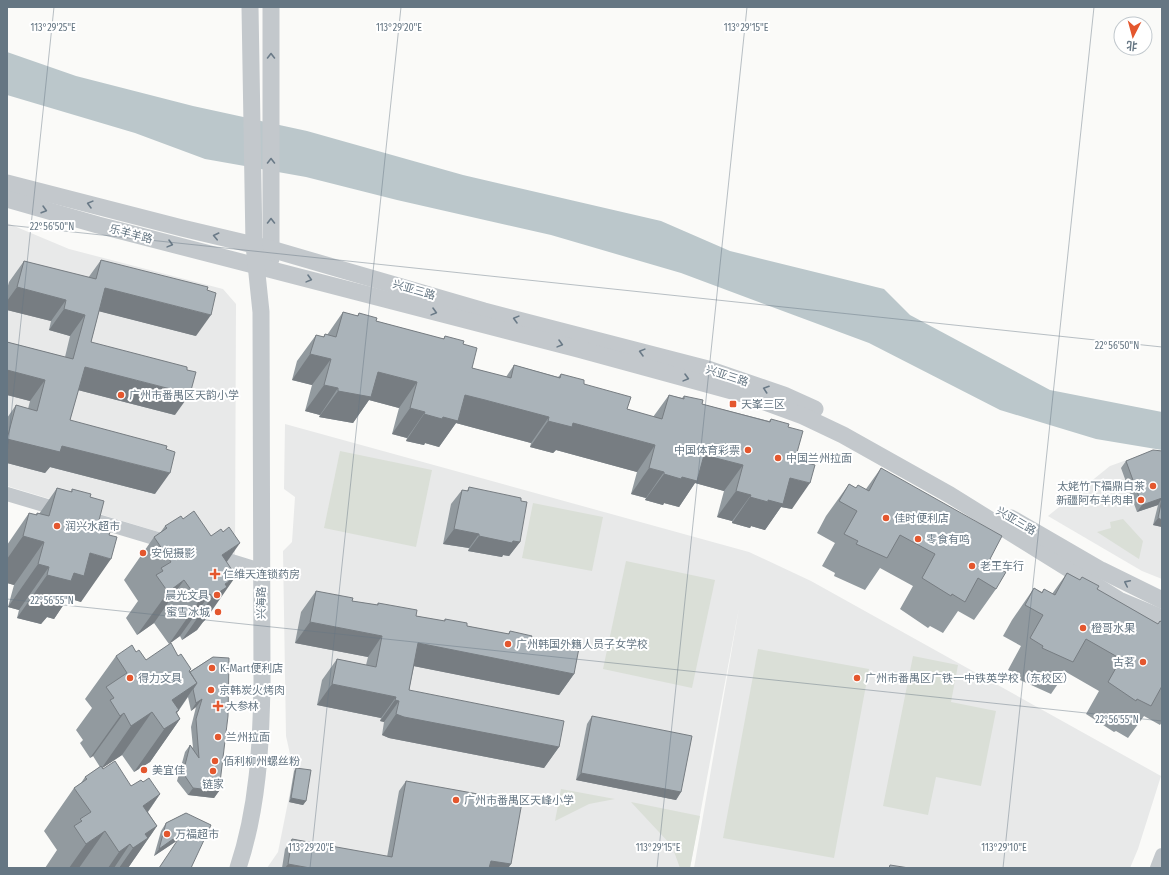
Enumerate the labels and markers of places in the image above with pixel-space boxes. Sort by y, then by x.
place label: 广州市番禺区天韵小学 [129,389,239,402]
marker: 广州市番禺区天韵小学 [116,390,126,400]
place label: 天峯三区 [741,398,785,411]
marker: 天峯三区 [728,399,738,409]
place label: 中国体育彩票 [674,444,740,457]
marker: 中国体育彩票 [743,445,753,455]
place label: 中国兰州拉面 [786,452,852,465]
marker: 中国兰州拉面 [773,453,783,463]
place label: 太姥竹下福鼎白茶 [1057,480,1145,493]
marker: 太姥竹下福鼎白茶 [1148,481,1158,491]
place label: 新疆阿布羊肉串 [1056,494,1133,507]
marker: 新疆阿布羊肉串 [1136,495,1146,505]
place label: 佳时便利店 [894,512,949,525]
marker: 佳时便利店 [881,513,891,523]
place label: 润兴水超市 [65,520,120,533]
marker: 润兴水超市 [52,521,62,531]
place label: 零食有鸣 [926,533,970,546]
marker: 零食有鸣 [913,534,923,544]
place label: 安倪摄影 [151,547,195,560]
marker: 安倪摄影 [138,548,148,558]
place label: 老王车行 [980,560,1024,573]
marker: 老王车行 [967,561,977,571]
place label: 仁维天连锁药房 [223,568,300,581]
marker: 仁维天连锁药房 [210,569,220,579]
place label: 晨光文具 [165,589,209,602]
marker: 晨光文具 [212,590,222,600]
place label: 蜜雪冰城 [166,606,210,619]
marker: 蜜雪冰城 [213,607,223,617]
place label: 橙哥水果 [1091,622,1135,635]
marker: 橙哥水果 [1078,623,1088,633]
place label: 广州韩国外籍人员子女学校 [516,638,648,651]
marker: 广州韩国外籍人员子女学校 [503,639,513,649]
place label: 古茗 [1113,656,1135,669]
marker: 古茗 [1138,657,1148,667]
place label: K-Mart便利店 [220,662,283,675]
marker: K-Mart便利店 [207,663,217,673]
place label: 得力文具 [138,672,182,685]
place label: 广州市番禺区广铁一中铁英学校（东校区） [865,672,1074,685]
marker: 得力文具 [125,673,135,683]
marker: 广州市番禺区广铁一中铁英学校（东校区） [852,673,862,683]
place label: 京韩炭火烤肉 [219,684,285,697]
marker: 京韩炭火烤肉 [206,685,216,695]
place label: 大参林 [226,700,259,713]
marker: 大参林 [213,701,223,711]
place label: 兰州拉面 [226,731,270,744]
marker: 兰州拉面 [213,732,223,742]
place label: 佰利柳州螺丝粉 [223,755,300,768]
marker: 佰利柳州螺丝粉 [210,756,220,766]
place label: 美宜佳 [152,764,185,777]
marker: 美宜佳 [139,765,149,775]
marker: 链家 [208,766,218,776]
place label: 链家 [202,778,224,791]
place label: 广州市番禺区天峰小学 [464,794,574,807]
marker: 广州市番禺区天峰小学 [451,795,461,805]
place label: 万福超市 [175,828,219,841]
marker: 万福超市 [162,829,172,839]

